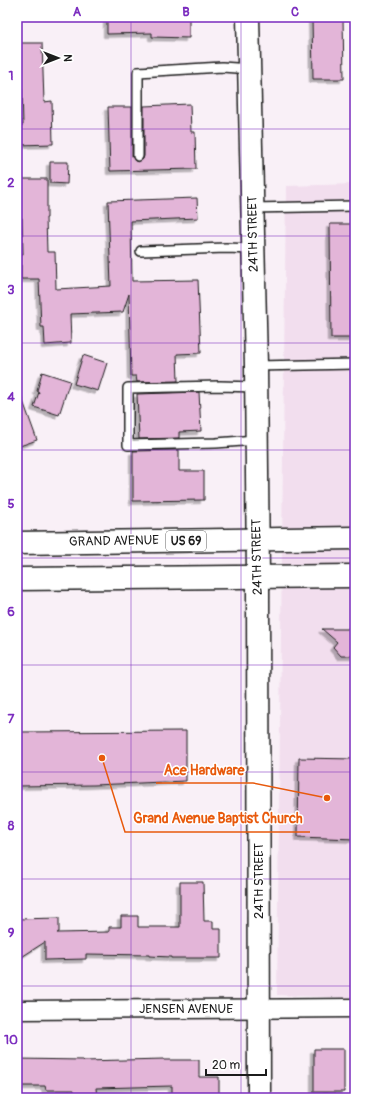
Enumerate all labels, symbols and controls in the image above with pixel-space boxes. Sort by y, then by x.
text: A [73,4,82,20]
text: B [182,4,190,20]
text: C [291,4,299,20]
north arrow [38,38,78,78]
text: N [61,54,74,62]
text: 1 [8,68,14,84]
text: 2 [7,175,15,191]
street label: 24TH STREET [244,196,262,272]
text: 3 [7,282,15,298]
text: 4 [7,389,15,405]
text: 5 [7,496,15,512]
street label: 24TH STREET [248,519,266,595]
road number: US 69 [166,531,206,551]
street label: GRAND AVENUE [69,532,159,550]
text: 6 [7,604,15,620]
text: 7 [8,711,15,727]
callout: Ace Hardware [156,757,253,783]
text: Ace Hardware [164,762,245,779]
callout: Grand Avenue Baptist Church [125,806,310,832]
text: Grand Avenue Baptist Church [133,810,303,827]
text: 8 [8,818,15,834]
street label: 24TH STREET [251,843,267,919]
text: 9 [8,925,15,941]
street label: JENSEN AVENUE [139,1001,233,1017]
text: 10 [4,1032,18,1048]
scale bar [206,1051,266,1077]
text: 20 m [212,1058,241,1073]

